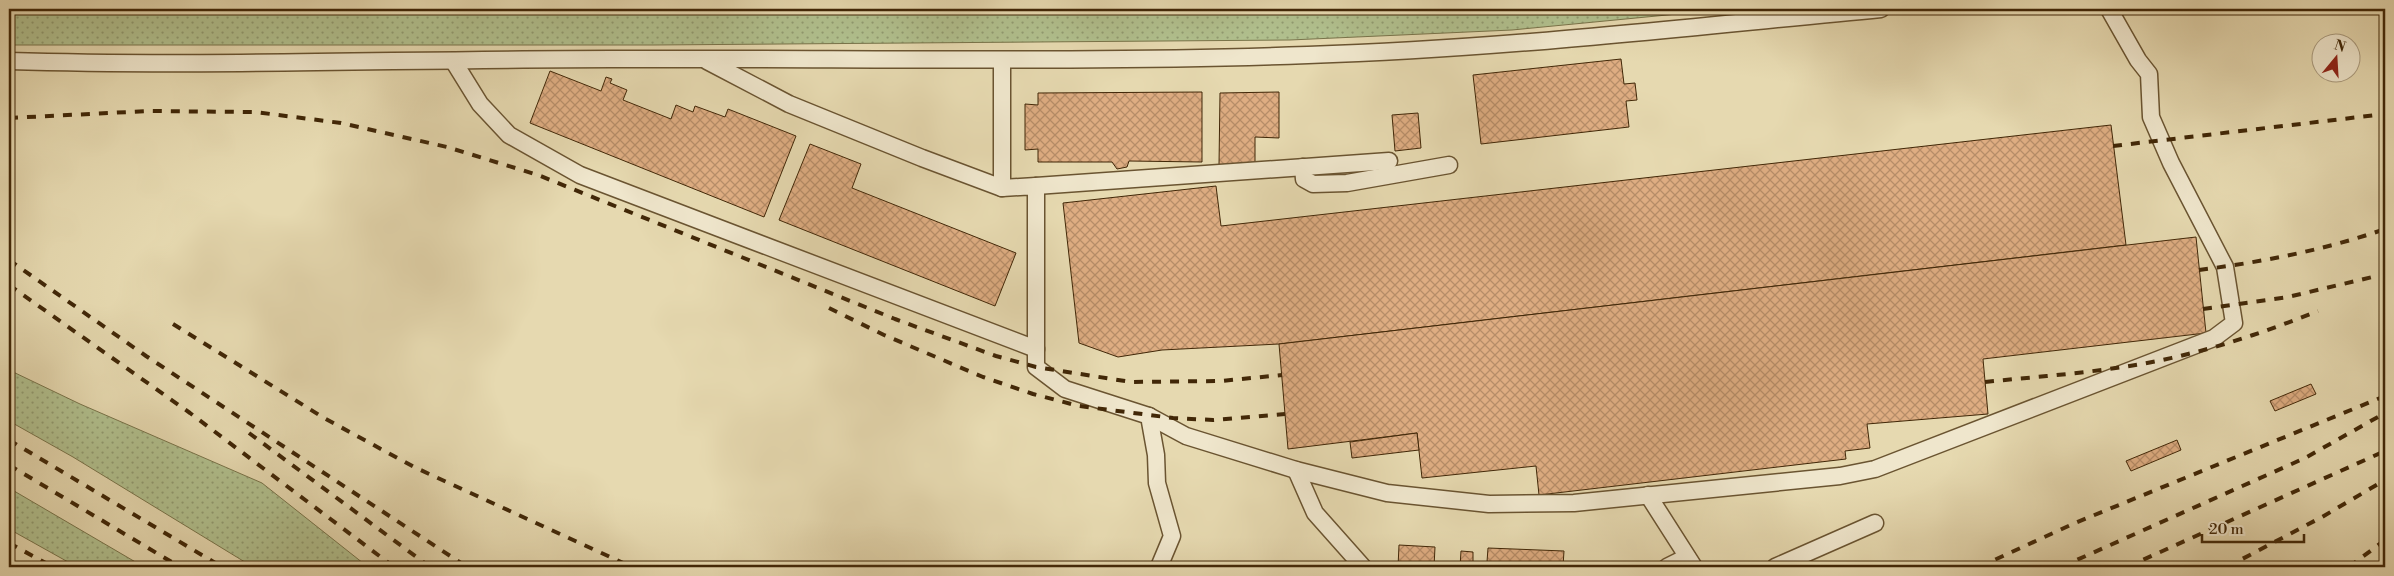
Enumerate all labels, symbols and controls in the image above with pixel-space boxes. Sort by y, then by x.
north arrow [2312,32,2362,82]
text: N [2332,36,2348,57]
scale bar [2202,511,2304,543]
text: 20 m [2209,520,2244,539]

